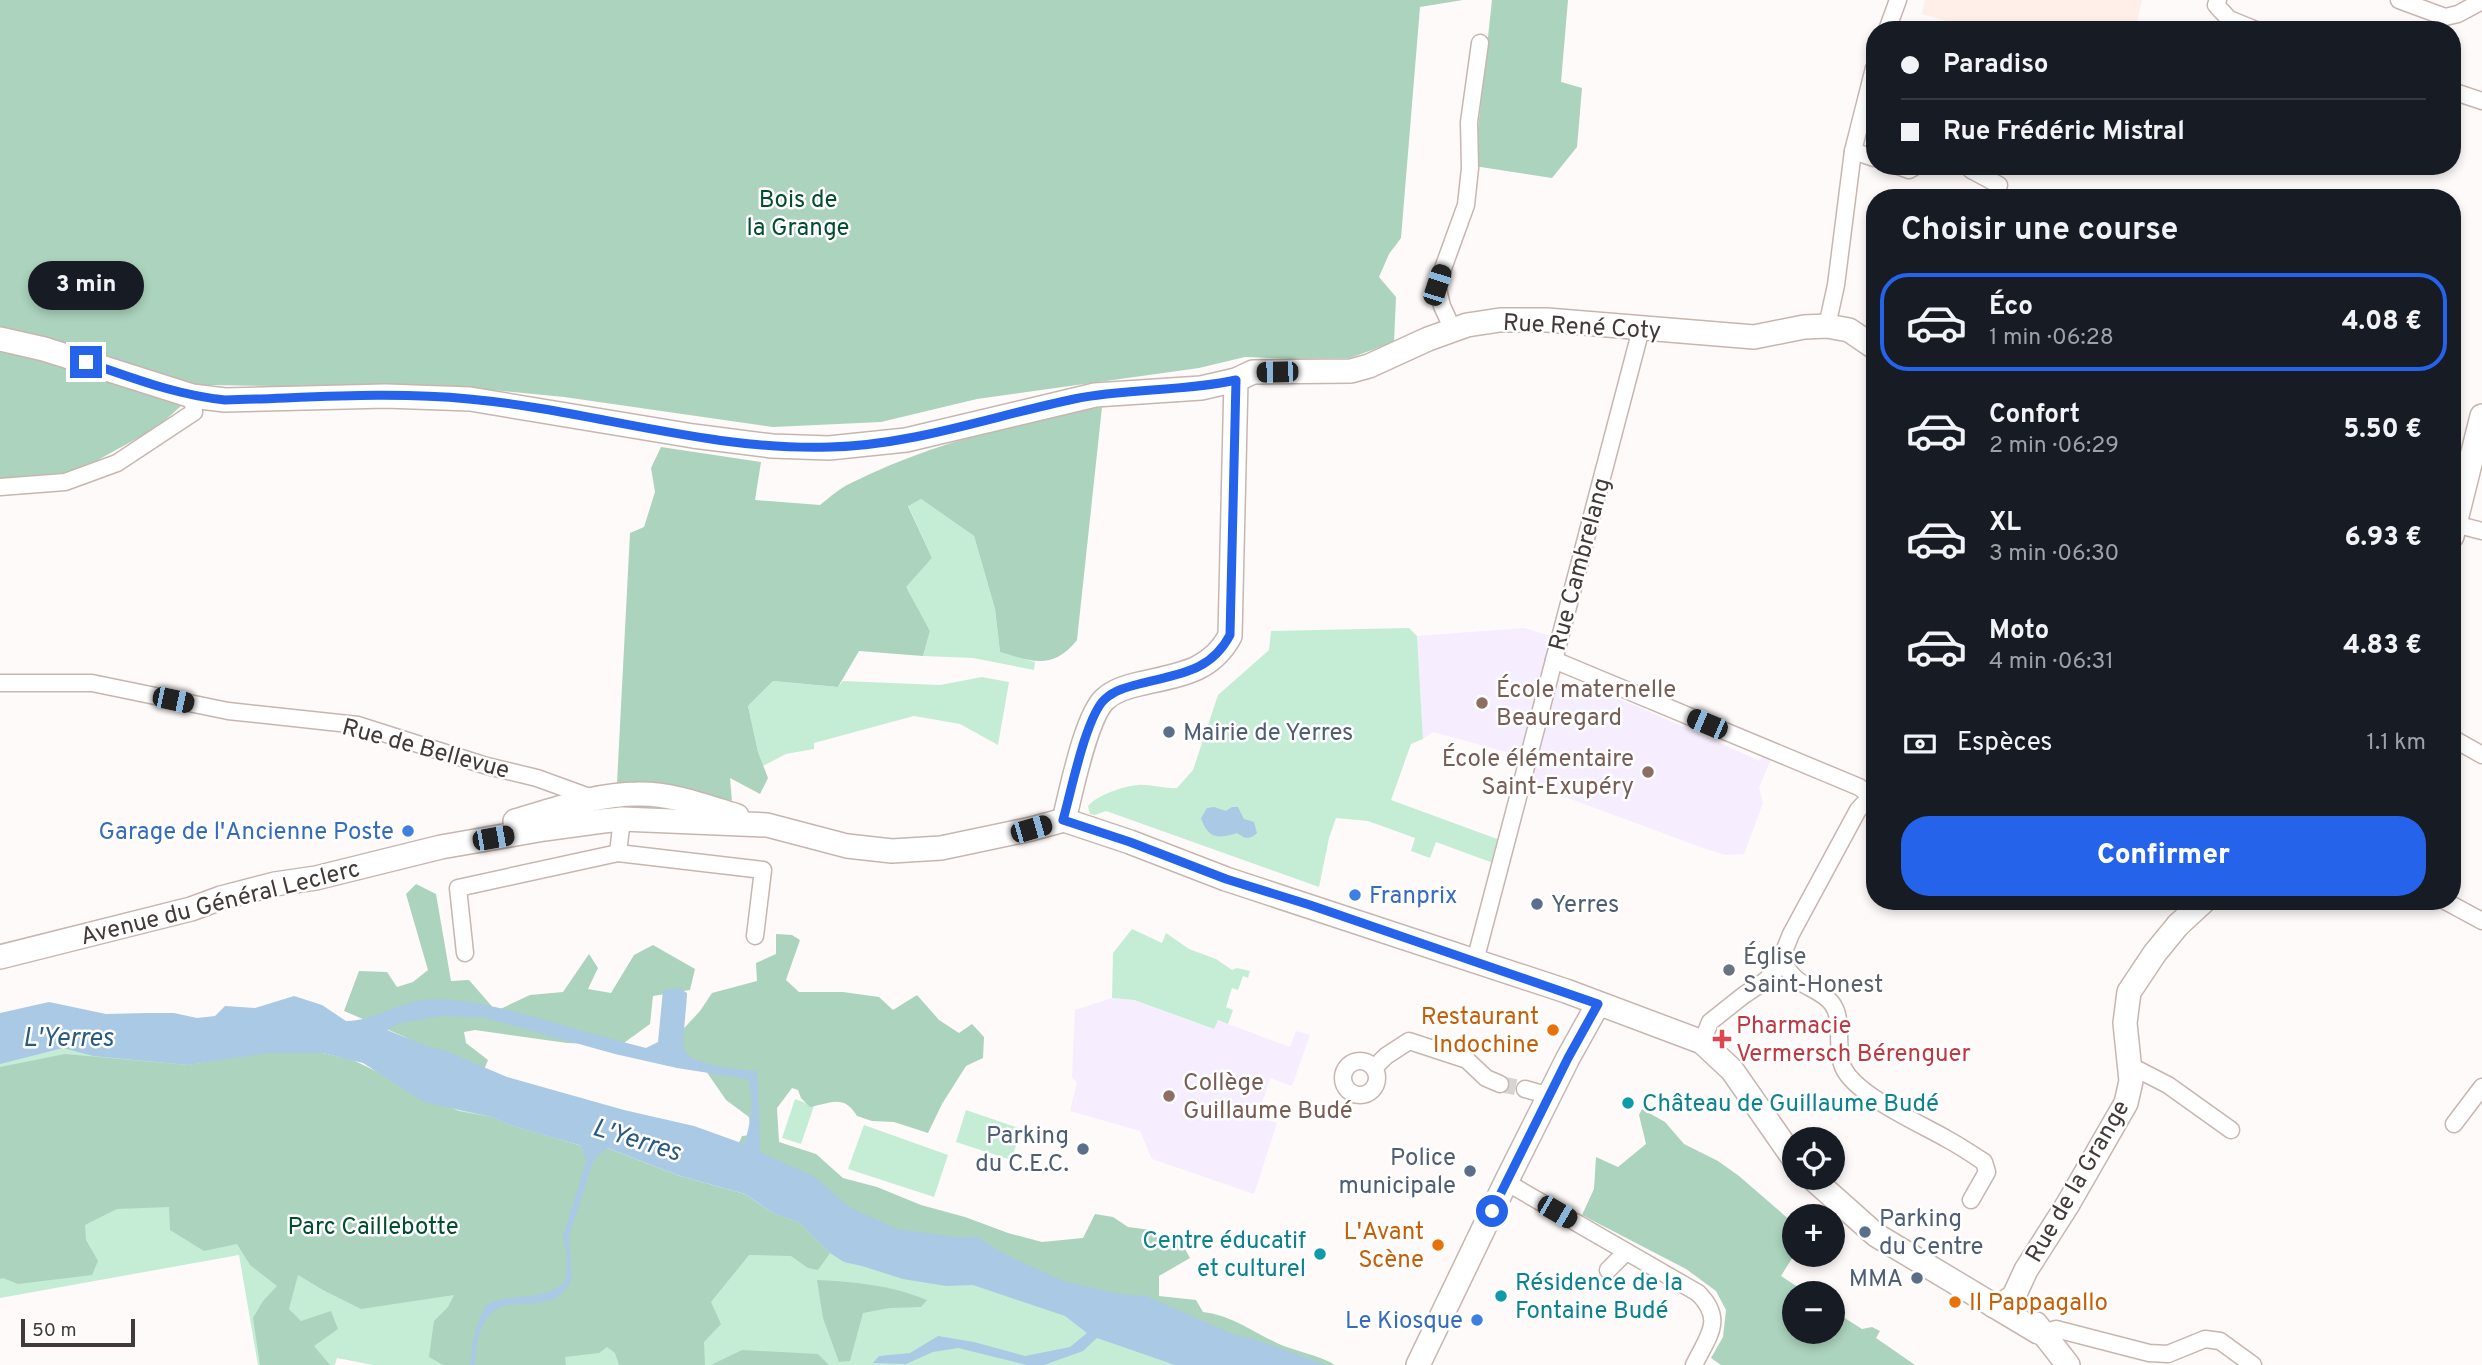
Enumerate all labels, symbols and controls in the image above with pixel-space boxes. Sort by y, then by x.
text: Paradiso [1943,49,2048,82]
text: Rue Frédéric Mistral [1943,116,2185,149]
park label: Bois de la Grange [746,186,850,244]
text: Choisir une course [1901,211,2178,251]
callout: 3 min [28,260,144,310]
car [1421,262,1454,308]
text: 3 min [56,271,116,300]
icon: car [1905,291,1968,354]
text: Éco [1989,291,2033,324]
text: 4.08 € [2342,306,2422,339]
street label: Rue René Coty [1502,309,1662,347]
text: 1 min · 06:28 [1989,324,2114,353]
route end [70,346,102,378]
car [1256,361,1299,383]
icon: car [1905,399,1968,462]
text: Confort [1989,399,2080,432]
text: 5.50 € [2343,414,2422,447]
text: 2 min · 06:29 [1989,432,2119,461]
street label: Rue Cambrelang [1543,475,1618,654]
icon: car [1905,507,1968,570]
text: XL [1989,507,2021,540]
text: 6.93 € [2344,522,2422,555]
text: 3 min · 06:30 [1989,540,2119,569]
icon: car [1905,615,1968,678]
text: Moto [1989,615,2049,648]
text: 4.83 € [2343,630,2422,663]
text: 4 min · 06:31 [1989,648,2114,677]
place label: École maternelle Beauregard [1496,674,1676,734]
car [151,685,196,715]
marker: École maternelle Beauregard [1474,695,1490,711]
car [1684,706,1731,742]
street label: Rue de Bellevue [339,713,512,787]
place label: Mairie de Yerres [1183,719,1353,749]
marker: Mairie de Yerres [1161,724,1177,740]
icon: cash [1901,725,1939,763]
text: Espèces [1957,727,2053,760]
text: 1.1 km [2367,729,2426,758]
place label: École élémentaire Saint-Exupéry [1442,743,1634,803]
marker: École élémentaire Saint-Exupéry [1640,764,1656,780]
car [1008,813,1055,845]
button: Confirmer [1901,816,2426,896]
place label: Garage de l'Ancienne Poste [99,818,394,848]
marker: Garage de l'Ancienne Poste [400,823,416,839]
car [471,824,516,852]
street label: Avenue du Général Leclerc [78,855,363,953]
place label: Franprix [1369,882,1457,912]
marker: Franprix [1347,887,1363,903]
place label: Yerres [1551,891,1619,921]
marker: Yerres [1529,896,1545,912]
place label: Église Saint-Honest [1743,941,1883,1001]
marker: Église Saint-Honest [1721,962,1737,978]
place label: Restaurant Indochine [1421,1003,1539,1061]
place label: Pharmacie Vermersch Bérenguer [1736,1012,1971,1070]
marker: Restaurant Indochine [1545,1022,1561,1038]
water label: L'Yerres [23,1023,115,1056]
marker: Pharmacie Vermersch Bérenguer [1714,1031,1730,1047]
place label: Collège Guillaume Budé [1183,1069,1353,1127]
marker: Collège Guillaume Budé [1161,1088,1177,1104]
place label: Château de Guillaume Budé [1642,1090,1939,1120]
marker: Château de Guillaume Budé [1620,1095,1636,1111]
street label: Rue de la Grange [2020,1095,2137,1269]
water label: L'Yerres [588,1112,686,1171]
place label: Parking du C.E.C. [975,1122,1069,1180]
map controls [1782,1127,1845,1344]
button: locate [1782,1127,1845,1190]
marker: Parking du C.E.C. [1075,1141,1091,1157]
place label: Police municipale [1339,1144,1456,1202]
marker: Police municipale [1462,1163,1478,1179]
car [1534,1192,1581,1232]
route start [1476,1195,1508,1227]
button: + [1782,1204,1845,1267]
place label: Parking du Centre [1879,1205,1983,1263]
park label: Parc Caillebotte [287,1213,459,1243]
place label: L'Avant Scène [1343,1218,1424,1276]
marker: Parking du Centre [1857,1224,1873,1240]
place label: Centre éducatif et culturel [1142,1227,1306,1285]
marker: L'Avant Scène [1430,1237,1446,1253]
marker: Centre éducatif et culturel [1312,1246,1328,1262]
place label: MMA [1849,1265,1903,1295]
place label: Résidence de la Fontaine Budé [1515,1269,1683,1327]
marker: MMA [1909,1270,1925,1286]
button: − [1782,1281,1845,1344]
marker: Résidence de la Fontaine Budé [1493,1288,1509,1304]
place label: Il Pappagallo [1969,1289,2108,1319]
marker: Il Pappagallo [1947,1294,1963,1310]
place label: Le Kiosque [1345,1307,1463,1337]
marker: Le Kiosque [1469,1312,1485,1328]
scale bar [21,1316,135,1348]
text: 50 m [32,1319,77,1343]

